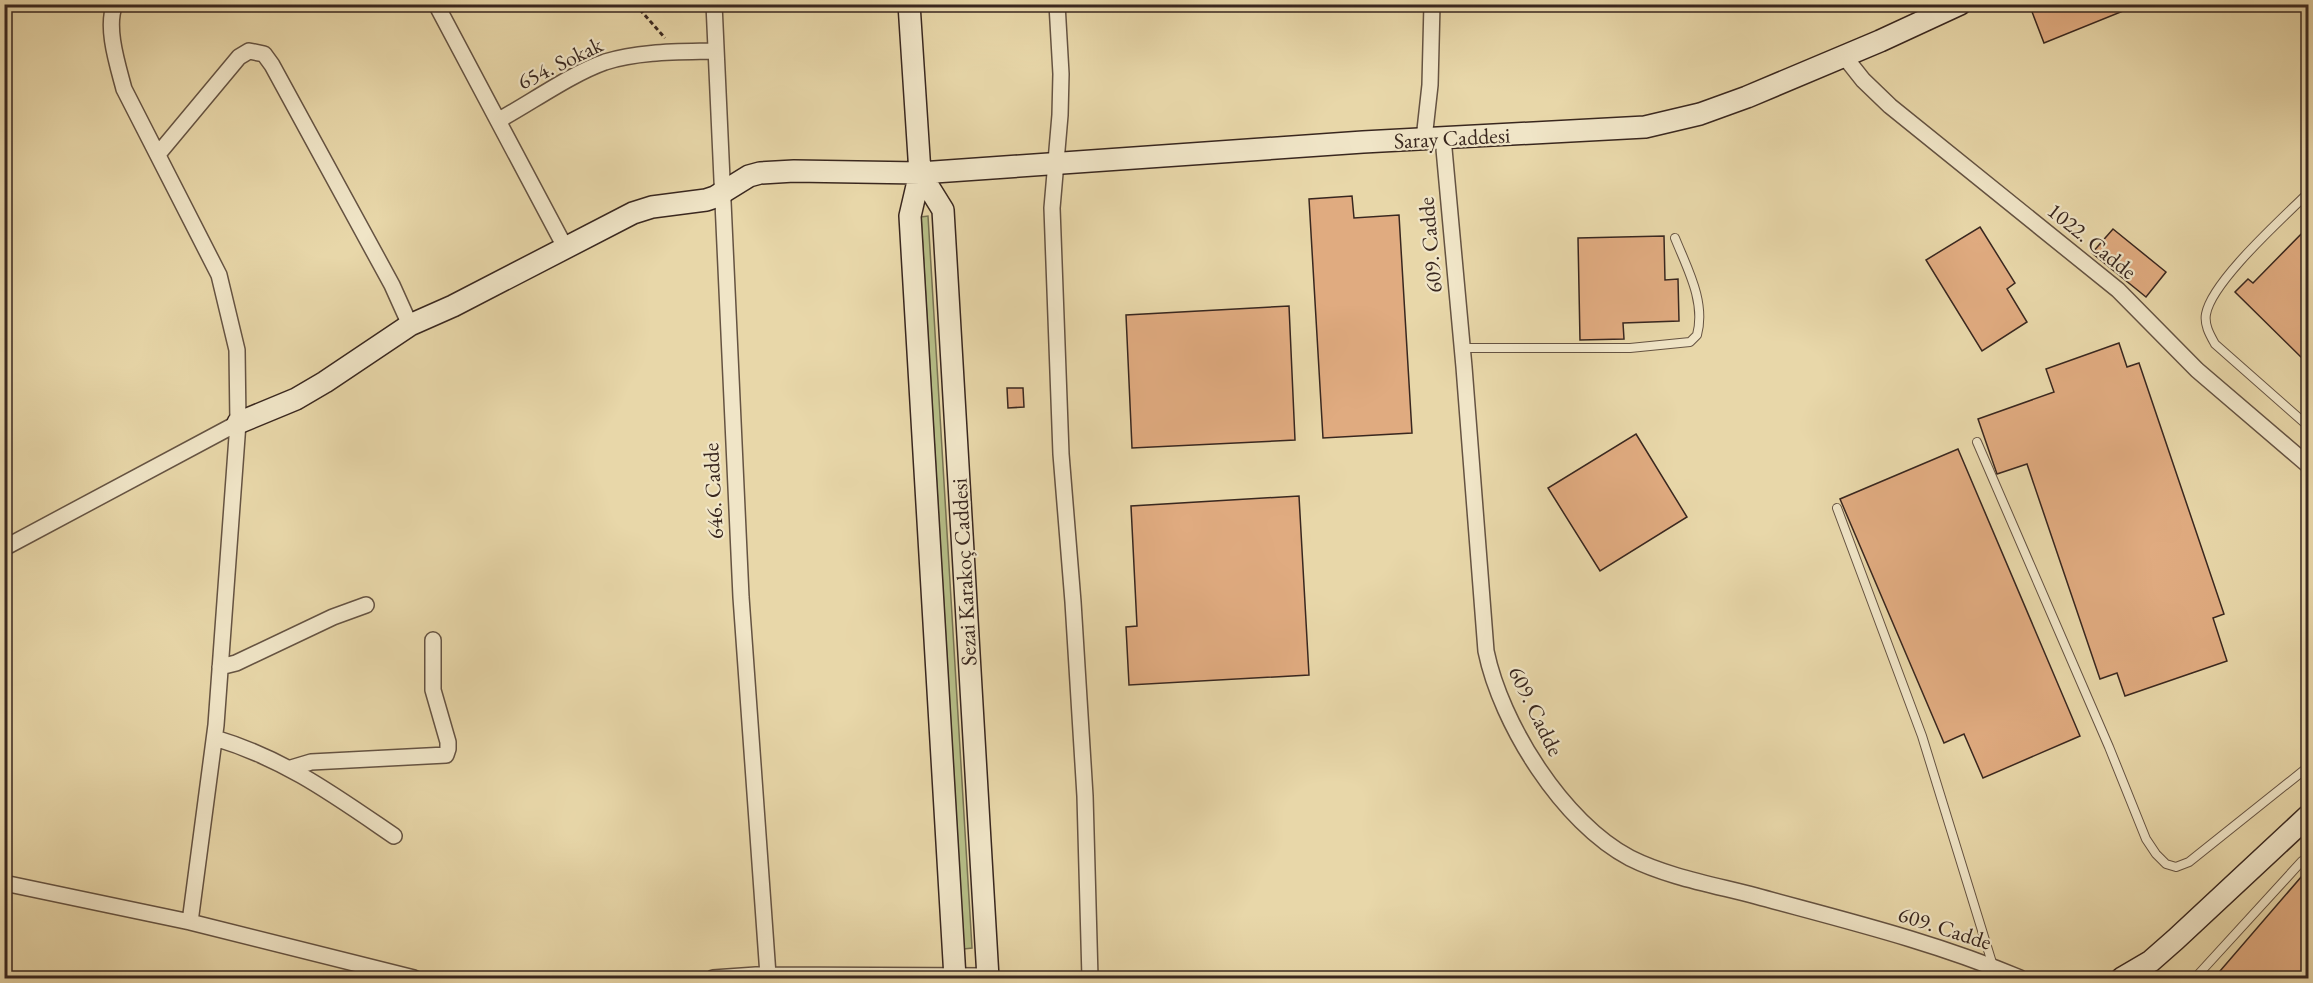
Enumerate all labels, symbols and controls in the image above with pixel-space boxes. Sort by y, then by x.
street label: 654. Sokak [513,30,608,96]
street label: Saray Caddesi [1393,120,1511,156]
street label: 609. Cadde [1411,195,1449,294]
street label: 1022. Cadde [2041,196,2143,286]
street label: 646. Cadde [696,442,730,540]
street label: Sezai Karakoç Caddesi [945,477,983,667]
street label: 609. Cadde [1502,661,1570,761]
street label: 609. Cadde [1895,899,1996,957]

